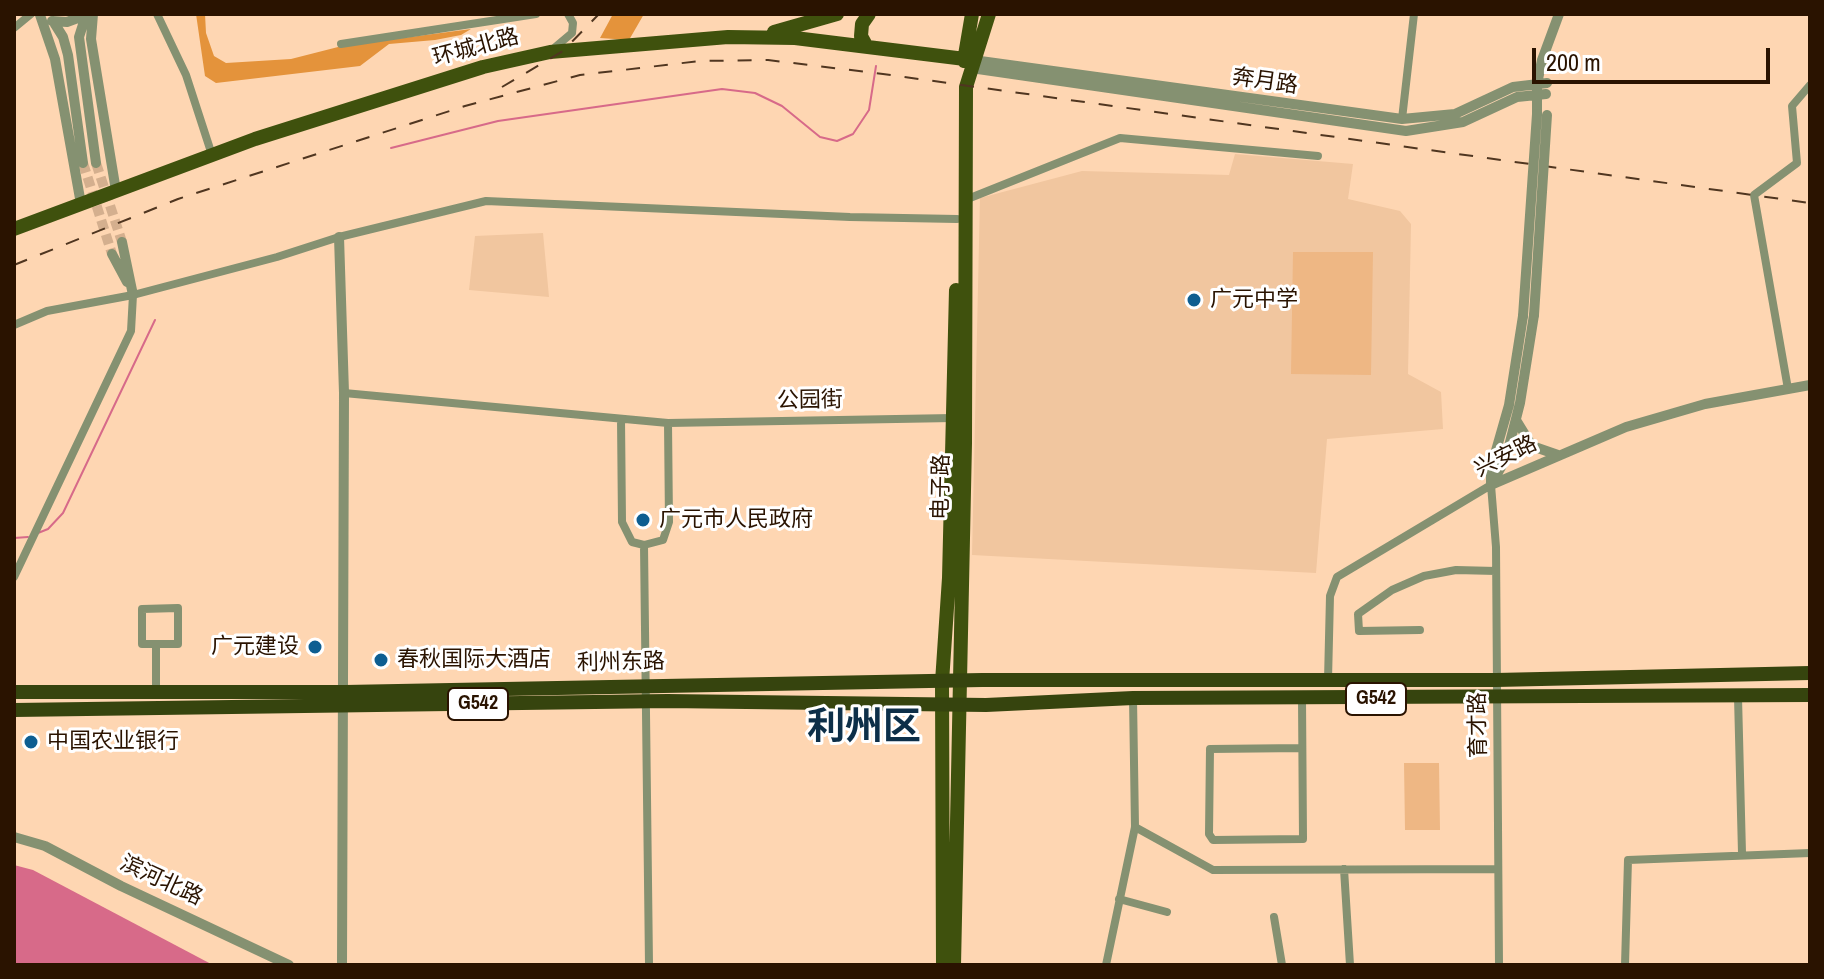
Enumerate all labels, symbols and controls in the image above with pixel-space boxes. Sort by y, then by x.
street label: 环城北路 [430,24,522,72]
scale bar [1536,32,1774,82]
text: 200 m [1546,46,1601,78]
street label: 奔月路 [1230,64,1300,100]
place label: 广元中学 [1210,287,1298,313]
marker: 广元中学 [1185,291,1203,309]
street label: 公园街 [777,387,843,415]
street label: 兴安路 [1471,431,1541,483]
street label: 电子路 [928,454,956,520]
place label: 广元市人民政府 [659,507,813,533]
marker: 广元市人民政府 [634,511,652,529]
place label: 广元建设 [211,634,299,660]
marker: 广元建设 [306,638,324,656]
place label: 春秋国际大酒店 [397,647,551,673]
street label: 利州东路 [577,649,665,677]
marker: 春秋国际大酒店 [372,651,390,669]
road number: G542 [1346,683,1406,715]
road number: G542 [448,688,508,720]
street label: 育才路 [1465,692,1493,758]
district label: 利州区 [807,706,921,752]
place label: 中国农业银行 [47,729,179,755]
marker: 中国农业银行 [22,733,40,751]
street label: 滨河北路 [116,850,206,912]

